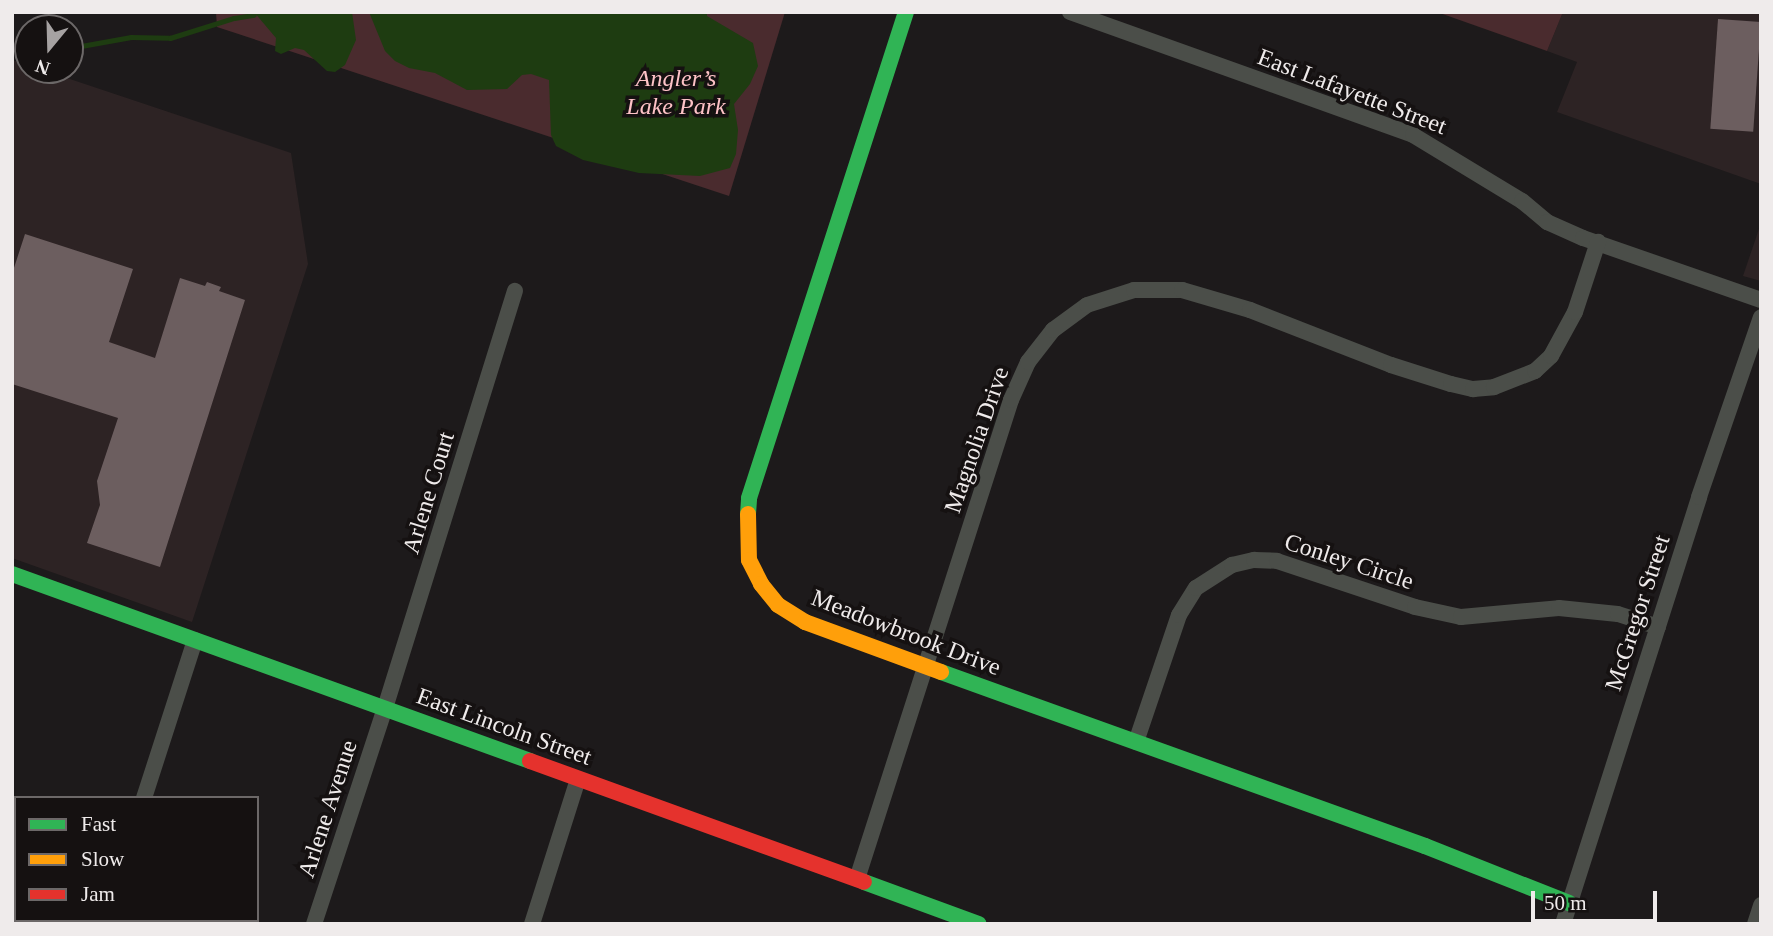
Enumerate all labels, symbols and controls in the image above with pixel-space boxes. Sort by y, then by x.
north arrow [14,14,84,84]
street label: East Lafayette Street [1254,43,1450,141]
text: N [33,55,53,80]
park label: Angler’s Lake Park [626,65,726,121]
street label: Magnolia Drive [939,363,1015,517]
street label: Arlene Court [397,429,461,557]
street label: Conley Circle [1281,528,1417,596]
street label: McGregor Street [1599,532,1677,694]
street label: Meadowbrook Drive [807,584,1005,682]
street label: East Lincoln Street [413,682,595,772]
street label: Arlene Avenue [292,736,364,882]
legend [14,796,259,922]
text: Fast [81,812,116,836]
text: Slow [81,847,124,871]
scale bar [1535,876,1661,920]
text: Jam [81,882,115,906]
text: 50 m [1544,891,1587,915]

